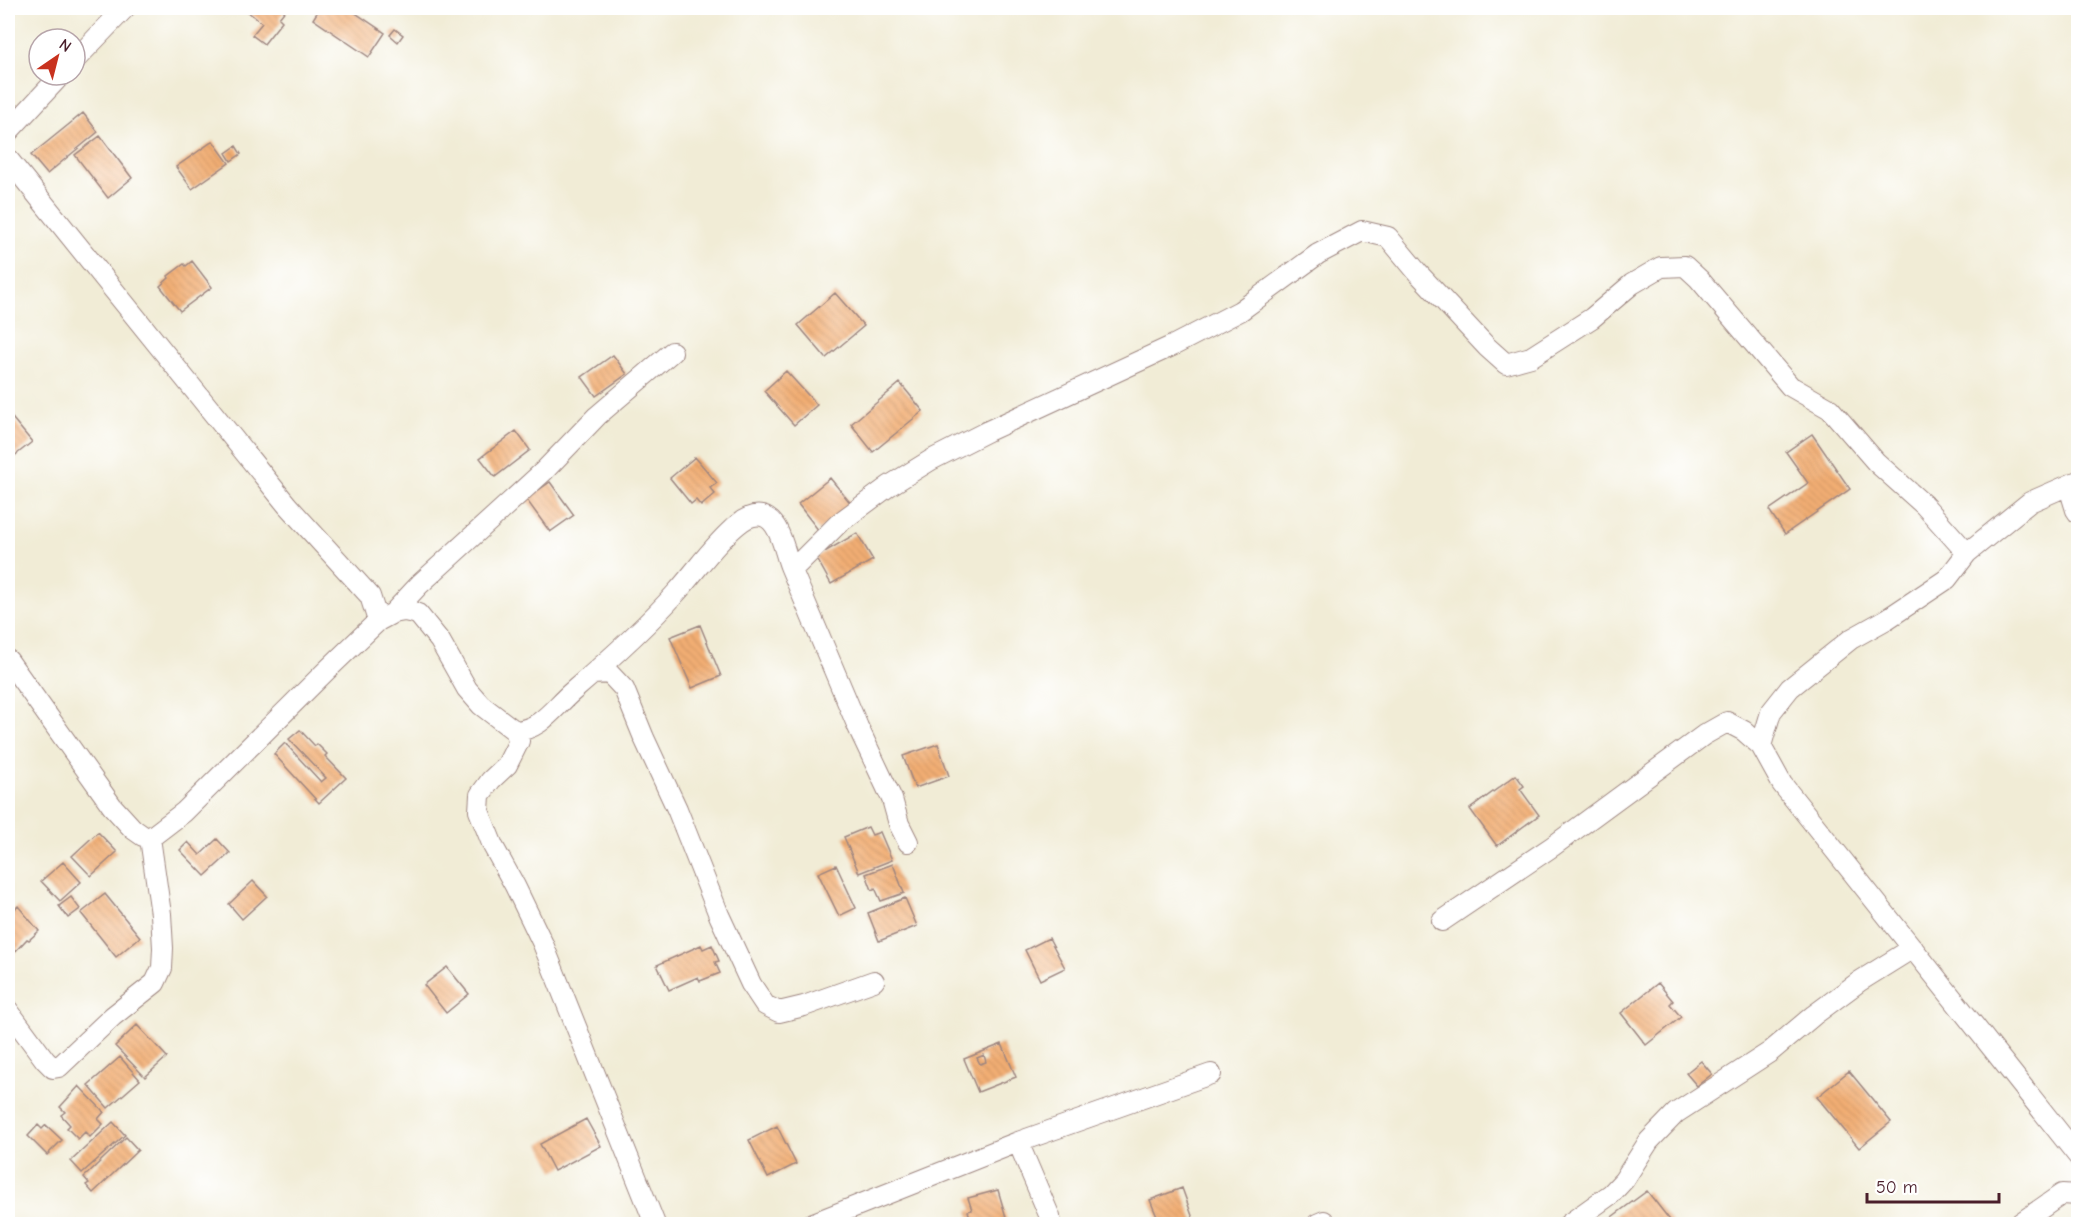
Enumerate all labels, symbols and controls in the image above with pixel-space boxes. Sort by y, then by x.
north arrow [27,27,87,87]
text: N [56,35,74,56]
scale bar [1867,1166,1999,1204]
text: 50 m [1876,1177,1918,1198]

